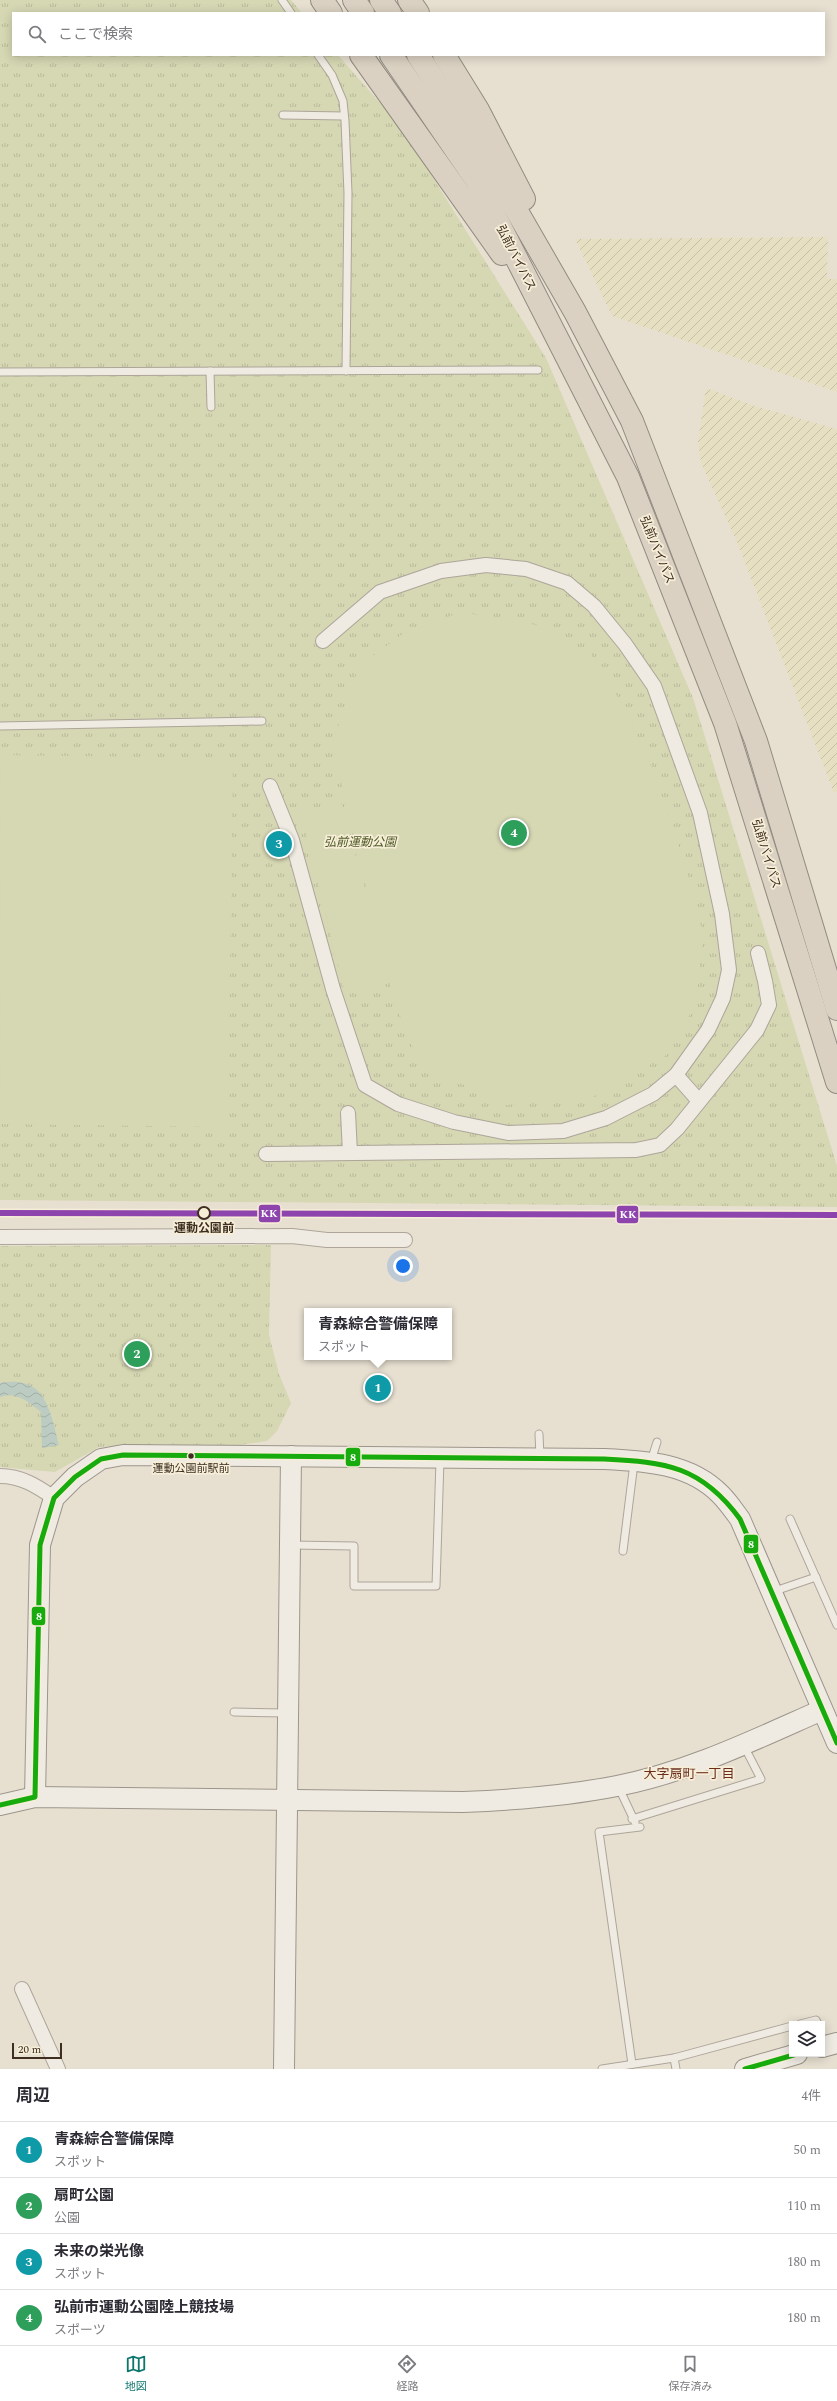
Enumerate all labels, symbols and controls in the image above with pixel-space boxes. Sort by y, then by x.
search box [12,12,825,56]
icon: search [26,23,48,45]
text: ここで検索 [58,23,133,46]
street label: 弘前バイパス [491,222,541,294]
street label: 弘前バイパス [635,513,679,587]
street label: 弘前バイパス [746,817,786,891]
pin: 4 [501,818,527,848]
pin: 3 [266,829,292,859]
park label: 弘前運動公園 [324,833,398,852]
line badge: KK [258,1204,281,1223]
text: KK [260,1205,278,1222]
line badge: KK [616,1205,639,1224]
marker: 運動公園前 [197,1206,211,1220]
text: KK [619,1206,637,1223]
place label: 運動公園前 [174,1219,234,1238]
your location [393,1256,413,1276]
popup [304,1308,452,1360]
text: 青森綜合警備保障 [318,1313,438,1336]
text: スポット [318,1337,370,1357]
pin: 2 [124,1339,150,1369]
pin: 1 [365,1373,391,1403]
line badge: 8 [345,1447,361,1467]
text: 8 [350,1449,356,1466]
marker: 運動公園前駅前 [186,1451,196,1461]
place label: 運動公園前駅前 [153,1460,230,1477]
line badge: 8 [743,1534,759,1554]
text: 8 [748,1536,754,1553]
line badge: 8 [31,1606,46,1626]
text: 8 [36,1608,42,1625]
district label: 大字扇町一丁目 [643,1764,735,1784]
map controls [789,2021,825,2057]
button: layers [789,2021,825,2057]
scale bar [12,2041,62,2060]
text: 20 m [18,2041,41,2058]
text: 周辺 [16,2083,50,2109]
text: 4件 [801,2086,821,2106]
text: 青森綜合警備保障 [54,2128,174,2151]
text: 1 [25,2140,33,2160]
text: 50 m [794,2140,821,2160]
text: スポット [54,2152,106,2172]
text: 扇町公園 [54,2184,114,2207]
text: 2 [25,2196,33,2216]
text: 110 m [787,2196,821,2216]
text: 公園 [54,2208,80,2228]
text: 未来の栄光像 [54,2240,144,2263]
text: 3 [25,2252,33,2272]
text: 180 m [787,2252,821,2272]
text: スポット [54,2264,106,2284]
text: 弘前市運動公園陸上競技場 [54,2296,234,2319]
text: 4 [25,2308,33,2328]
text: 180 m [787,2308,821,2328]
text: スポーツ [54,2320,106,2340]
tab: 地図 [125,2353,147,2395]
tab: 経路 [396,2353,418,2395]
tab: 保存済み [668,2353,712,2395]

